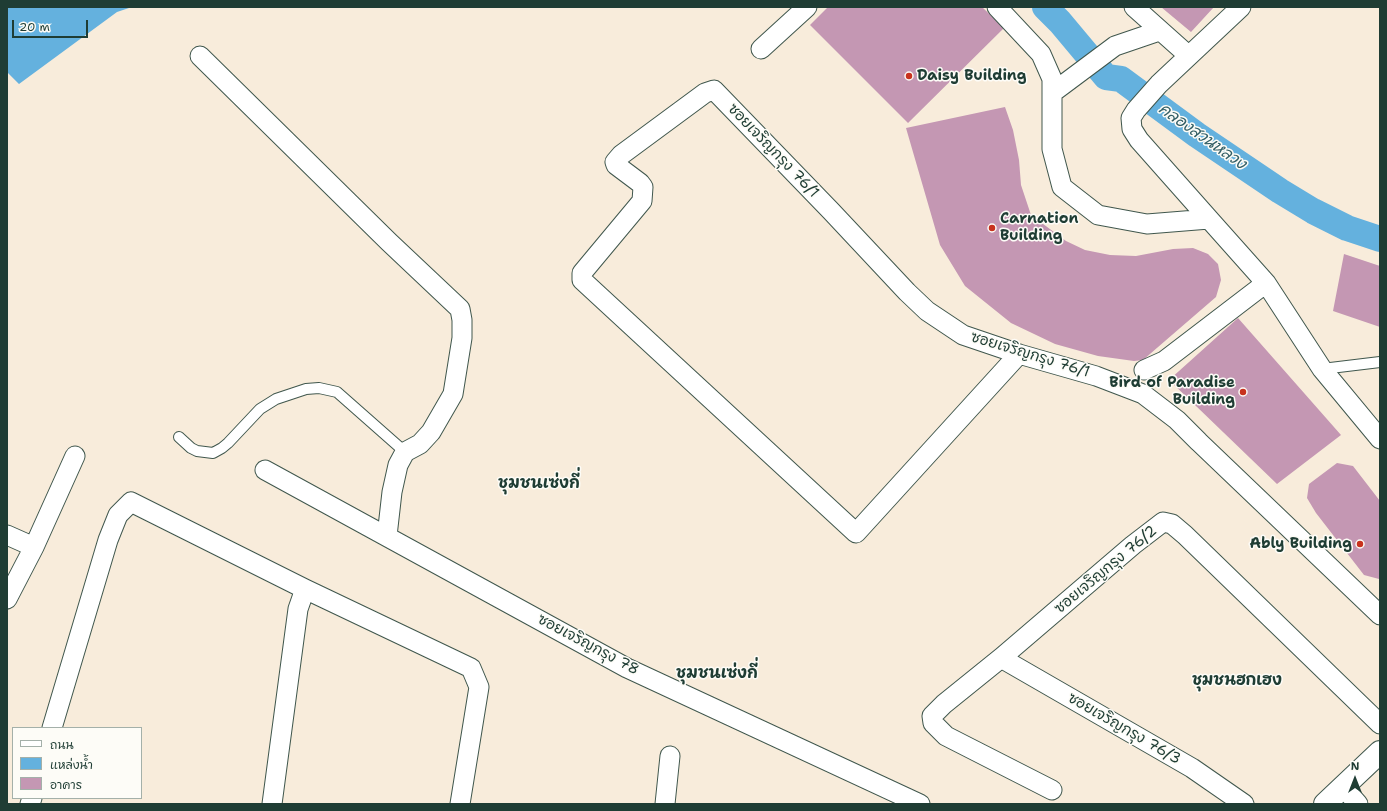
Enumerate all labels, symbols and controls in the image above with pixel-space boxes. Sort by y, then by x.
scale bar [14,12,90,38]
text: 20 m [19,19,50,35]
place label: Daisy Building [917,67,1027,85]
marker: Daisy Building [904,71,914,81]
street label: ซอยเจริญกรุง 76/1 [724,100,822,202]
water label: คลองสวนหลวง [1155,100,1249,174]
place label: Carnation Building [1000,210,1079,245]
marker: Carnation Building [987,223,997,233]
street label: ซอยเจริญกรุง 76/1 [968,328,1092,382]
place label: Bird of Paradise Building [1109,374,1235,409]
marker: Bird of Paradise Building [1238,387,1248,397]
district label: ชุมชนเซ่งกี่ [498,474,580,494]
street label: ซอยเจริญกรุง 76/2 [1051,522,1161,618]
place label: Ably Building [1250,535,1352,553]
marker: Ably Building [1355,539,1365,549]
street label: ซอยเจริญกรุง 78 [534,611,642,679]
district label: ชุมชนเซ่งกี่ [676,664,758,684]
district label: ชุมชนฮกเฮง [1192,671,1282,691]
street label: ซอยเจริญกรุง 76/3 [1064,689,1184,769]
legend [12,727,142,799]
text: ถนน [50,737,74,753]
text: แหล่งน้ำ [50,757,93,773]
north arrow [1335,759,1375,799]
text: N [1351,759,1359,774]
text: อาคาร [50,777,82,793]

